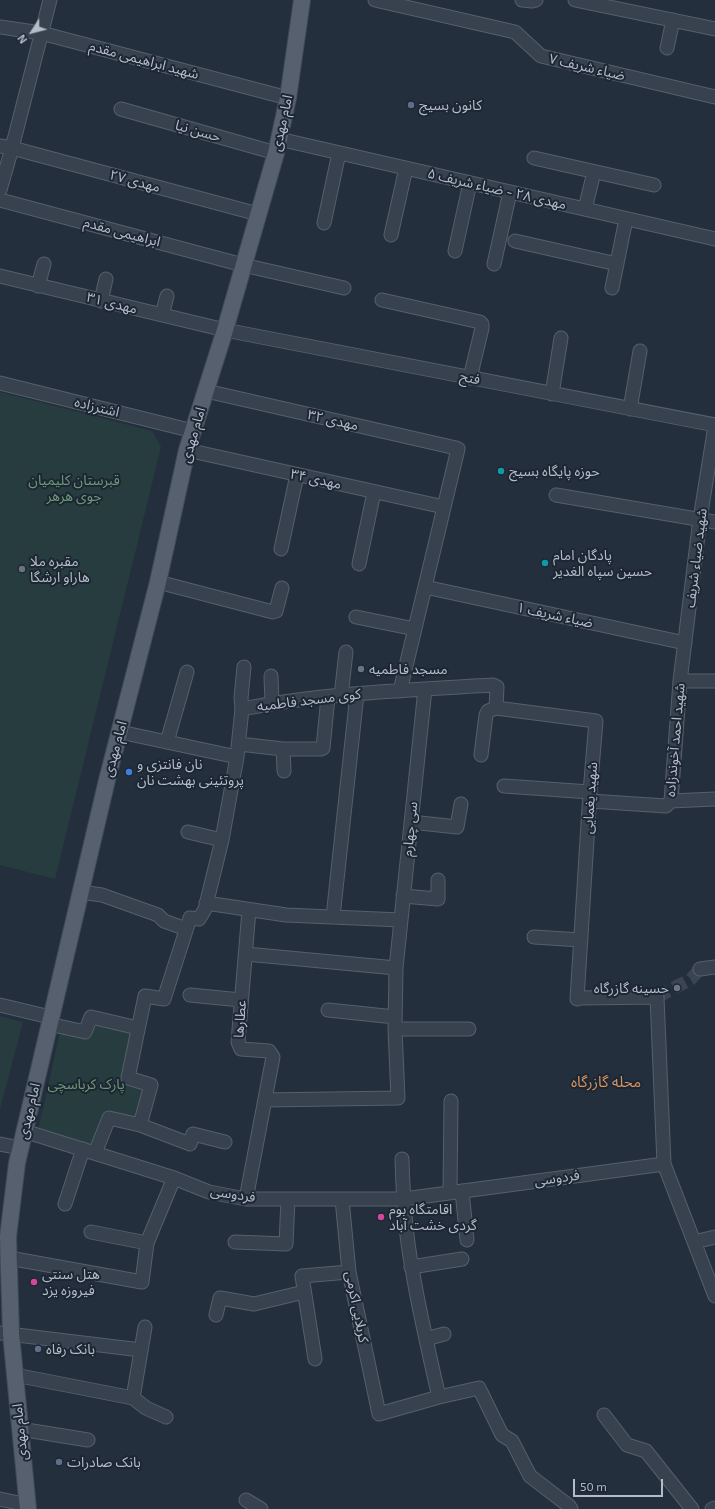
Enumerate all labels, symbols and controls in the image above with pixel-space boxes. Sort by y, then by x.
north arrow [12,12,52,52]
text: N [14,32,29,46]
street label: شهید ابراهیمی مقدم [87,37,201,83]
street label: ضیاء شریف ۷ [547,50,627,84]
street label: امام مهدی [268,93,296,153]
place label: کانون بسیج [419,97,482,113]
marker: کانون بسیج [406,100,416,110]
street label: حسن نیا [173,117,223,145]
street label: مهدی ۲۸ - ضیاء شریف ۵ [426,165,568,213]
street label: مهدی ۲۷ [108,166,162,196]
street label: ابراهیمی مقدم [82,214,162,250]
street label: مهدی ۳۱ [85,289,139,317]
street label: فتح [458,368,482,388]
street label: اشترزاده [73,393,121,421]
street label: امام مهدی [177,405,209,465]
street label: مهدی ۳۲ [306,406,360,434]
place label: حوزه پایگاه بسیج [509,463,600,479]
street label: مهدی ۳۴ [289,465,343,493]
marker: حوزه پایگاه بسیج [496,466,506,476]
park label: قبرستان کلیمیان جوی هرهر [28,472,120,504]
street label: شهید ضیاء شریف [682,507,710,609]
place label: پادگان امام حسین سپاه الغدیر [553,547,652,580]
place label: مقبره ملا هاراو ارشگا [30,553,90,586]
marker: پادگان امام حسین سپاه الغدیر [540,558,550,568]
marker: مقبره ملا هاراو ارشگا [17,564,27,574]
street label: ضیاء شریف ۱ [515,599,595,631]
place label: مسجد فاطمیه [369,661,448,677]
marker: مسجد فاطمیه [356,664,366,674]
street label: شهید احمد آخوندزاده [662,683,688,797]
street label: کوی مسجد فاطمیه [256,685,362,715]
street label: امام مهدی [99,719,131,779]
place label: نان فانتزی و پروتئینی بهشت نان [137,756,244,788]
street label: شهید یغمایی [579,762,601,834]
marker: نان فانتزی و پروتئینی بهشت نان [124,767,134,777]
street label: سی چهارم [399,801,421,857]
place label: حسینه گازرگاه [594,980,669,996]
marker: حسینه گازرگاه [672,983,682,993]
street label: عطارها [230,1000,250,1038]
district label: محله گازرگاه [571,1073,641,1091]
park label: پارک کرباسچی [47,1076,125,1092]
street label: امام مهدی [14,1081,44,1141]
street label: فردوسی [533,1167,581,1189]
street label: فردوسی [209,1182,257,1206]
place label: اقامتگاه بوم گردی خشت آباد [389,1201,477,1234]
marker: اقامتگاه بوم گردی خشت آباد [376,1212,386,1222]
place label: هتل سنتی فیروزه یزد [42,1266,100,1298]
street label: کربلایی اکرمی [342,1270,372,1344]
marker: هتل سنتی فیروزه یزد [29,1277,39,1287]
place label: بانک رفاه [46,1341,95,1357]
marker: بانک رفاه [33,1344,43,1354]
street label: امام مهدی [9,1403,31,1461]
place label: بانک صادرات [67,1454,141,1470]
marker: بانک صادرات [54,1457,64,1467]
scale bar [575,1471,665,1497]
text: 50 m [580,1479,607,1493]

